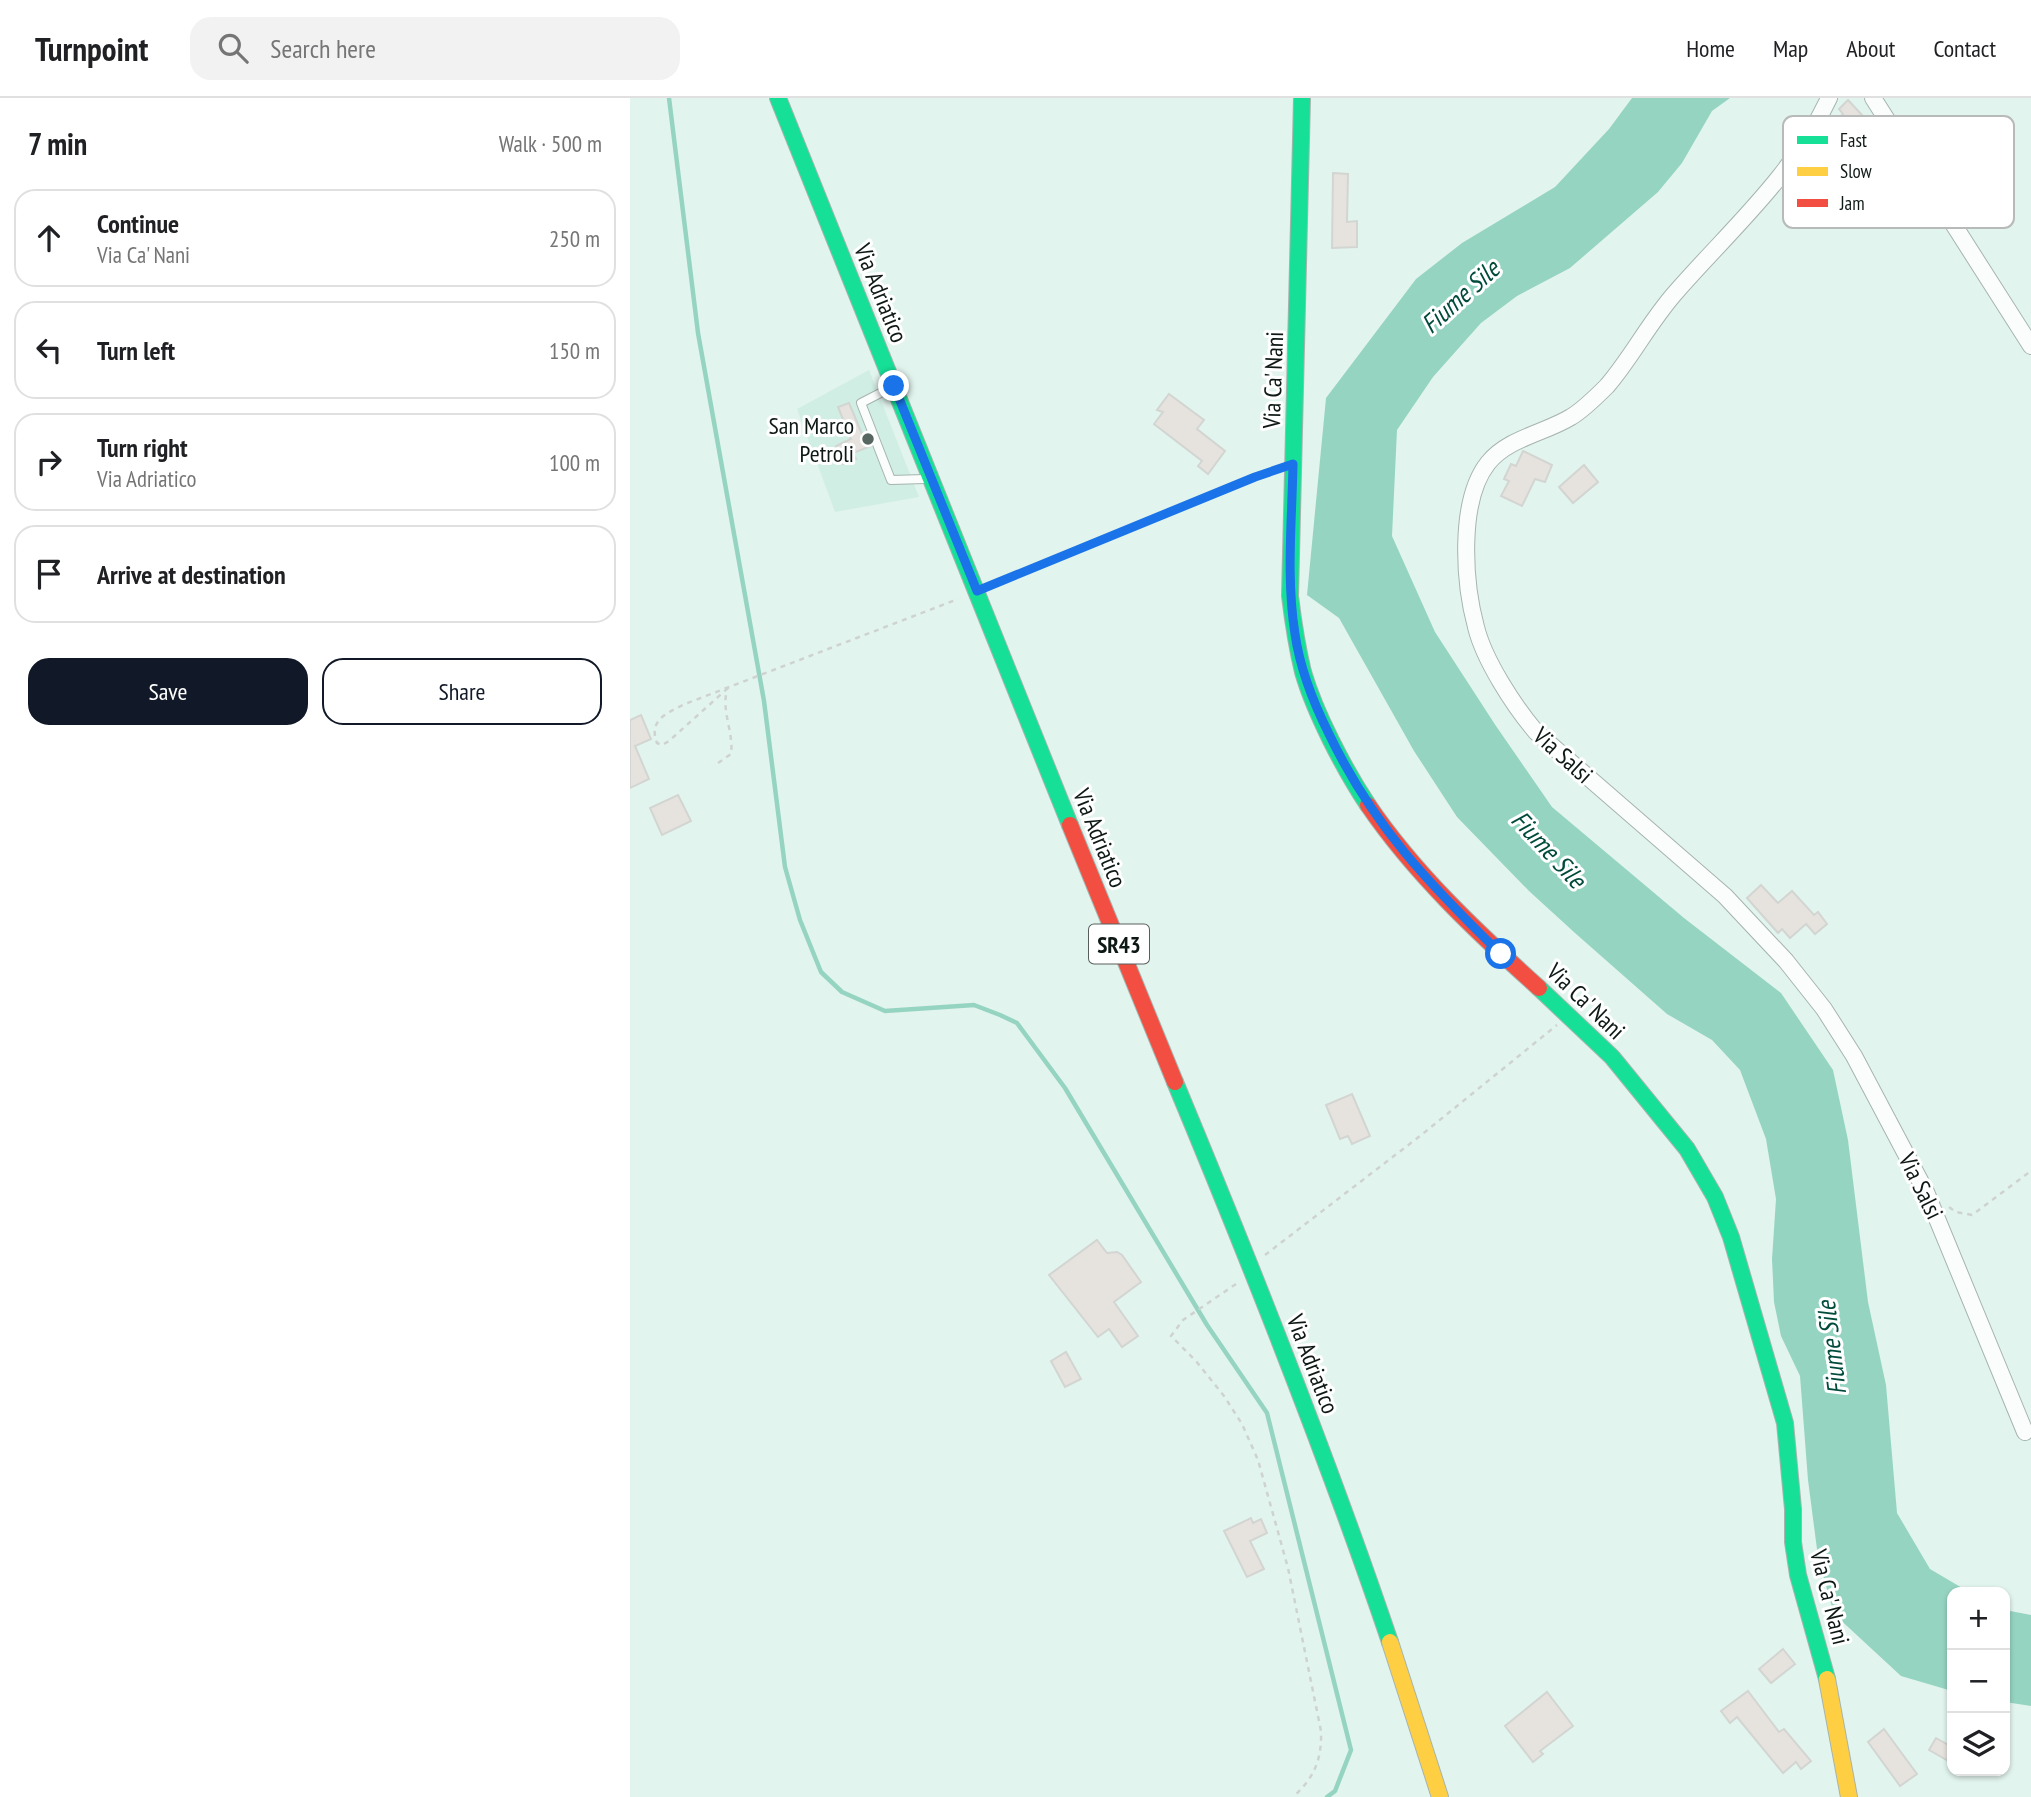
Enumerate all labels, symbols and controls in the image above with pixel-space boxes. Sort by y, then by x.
search box [190,17,680,80]
text: Turnpoint [35,27,148,70]
icon: search [214,29,252,67]
text: Search here [270,32,376,65]
text: Home [1686,33,1735,64]
text: Map [1773,33,1808,64]
text: About [1846,33,1895,64]
text: Contact [1933,33,1996,64]
legend [1783,116,2014,228]
text: 7 min [28,124,87,163]
text: Fast [1840,128,1868,152]
text: Walk · 500 m [499,129,602,158]
text: Slow [1840,159,1873,183]
text: Jam [1839,191,1865,215]
text: Continue [97,207,179,240]
icon: ahead [30,219,68,257]
text: 250 m [549,224,600,253]
street label: Via Adriatico [847,238,915,347]
text: Via Ca' Nani [97,240,190,269]
water label: Fiume Sile [1414,251,1508,340]
icon: left [30,331,68,369]
street label: Via Ca' Nani [1256,331,1290,430]
text: Turn left [97,334,175,367]
text: 150 m [549,336,600,365]
route end [878,370,909,401]
place label: San Marco Petroli [769,410,854,469]
text: Turn right [97,431,188,464]
marker: San Marco Petroli [860,431,876,447]
icon: right [30,443,68,481]
text: 100 m [549,448,600,477]
text: Via Adriatico [97,464,196,493]
icon: arrive [30,555,68,593]
text: Arrive at destination [97,558,286,591]
button: Save [28,658,308,725]
button: Share [322,658,602,725]
street label: Via Salsi [1526,719,1599,790]
street label: Via Adriatico [1066,783,1134,892]
water label: Fiume Sile [1505,803,1595,896]
road number: SR43 [1089,924,1149,964]
route start [1485,938,1516,969]
street label: Via Ca' Nani [1540,955,1632,1046]
street label: Via Salsi [1891,1147,1950,1224]
water label: Fiume Sile [1809,1297,1853,1397]
street label: Via Adriatico [1280,1309,1346,1418]
street label: Via Ca' Nani [1803,1545,1857,1648]
map controls [1947,1587,2010,1776]
button: + [1947,1587,2010,1650]
button: − [1947,1650,2010,1713]
button: layers [1947,1713,2010,1776]

